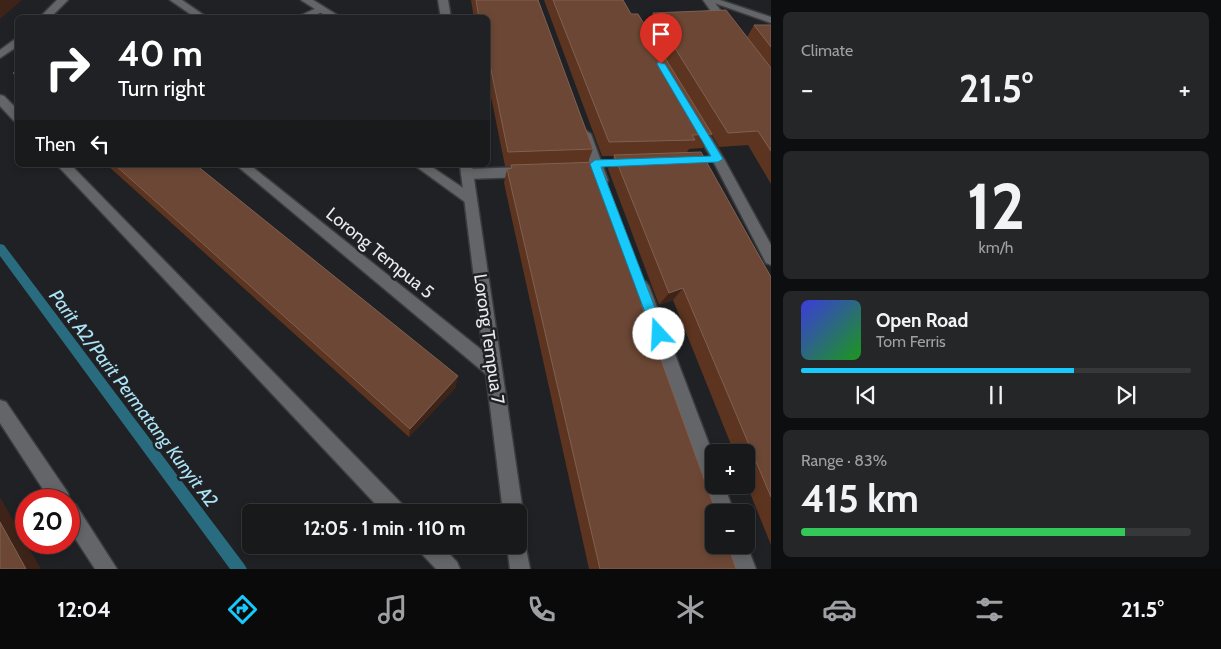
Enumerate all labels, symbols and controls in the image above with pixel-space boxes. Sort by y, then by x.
pin [640,13,682,64]
icon: arrive [647,20,675,48]
text: 40 m [118,32,203,75]
icon: right [35,35,100,100]
text: Climate [801,41,853,60]
text: 21.5° [959,65,1033,112]
text: − [801,72,813,106]
text: + [1179,72,1191,106]
text: Turn right [118,75,205,102]
icon: left [86,130,114,158]
text: Then [35,133,76,156]
text: 12 [967,166,1025,245]
street label: Lorong Tempua 5 [322,203,438,303]
text: km/h [978,238,1014,257]
street label: Lorong Tempua 7 [469,272,509,406]
water label: Parit A2/Parit Permatang Kunyit A2 [44,285,223,512]
position arrow [632,307,684,359]
text: Open Road [876,309,968,332]
text: Tom Ferris [876,332,946,351]
icon: previous [852,381,880,409]
icon: pause [982,381,1010,409]
icon: next [1112,381,1140,409]
map controls [705,444,755,554]
button: + [705,444,755,494]
text: Range · 83% [801,451,887,470]
text: 415 km [801,475,919,522]
speed limit sign: 20 [15,489,80,554]
button: − [705,504,755,554]
text: 12:05 · 1 min · 110 m [304,517,465,540]
icon: directions [225,592,260,627]
icon: music [375,592,410,627]
icon: phone [524,592,559,627]
icon: climate [673,592,708,627]
icon: car [822,592,857,627]
icon: filters [972,592,1007,627]
text: 12:04 [57,596,111,623]
text: 21.5° [1121,596,1164,623]

